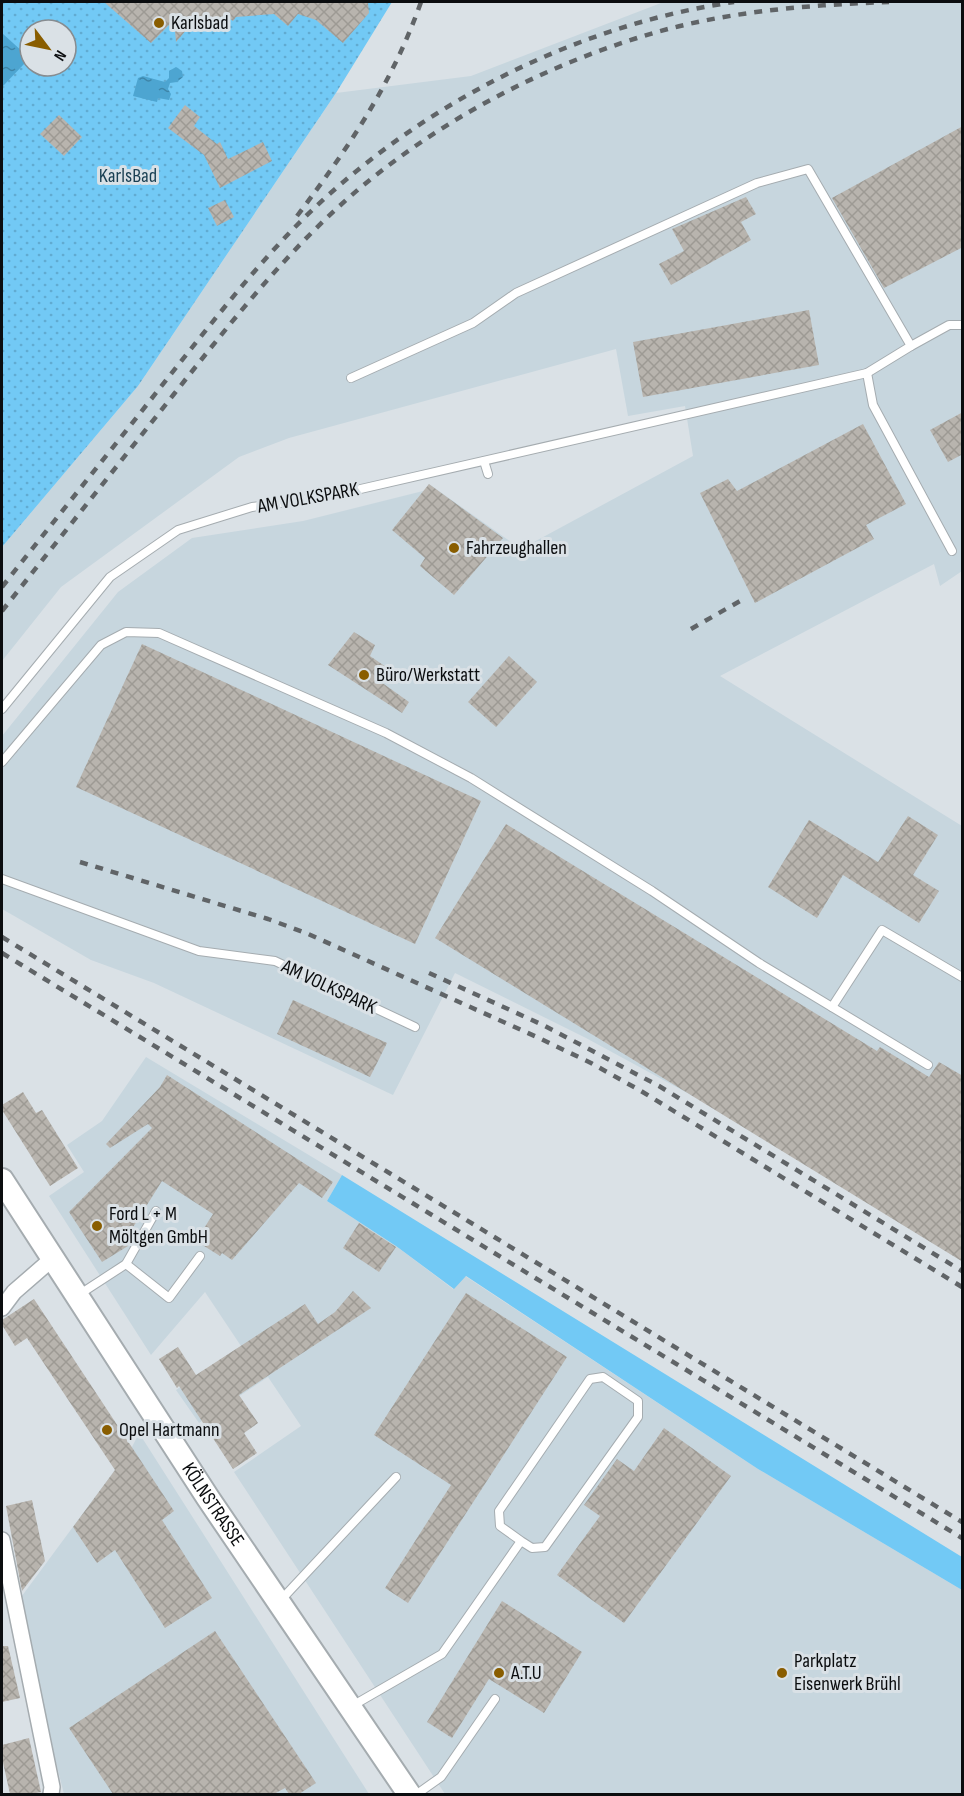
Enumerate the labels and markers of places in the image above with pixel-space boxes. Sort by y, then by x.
place label: Karlsbad [171,11,229,35]
marker: Karlsbad [152,16,166,30]
place label: Fahrzeughallen [466,536,567,560]
marker: Fahrzeughallen [447,541,461,555]
place label: Büro/Werkstatt [376,663,480,687]
marker: Büro/Werkstatt [357,668,371,682]
place label: Ford L + M Möltgen GmbH [109,1202,208,1249]
marker: Ford L + M Möltgen GmbH [90,1219,104,1233]
place label: Opel Hartmann [119,1418,220,1442]
marker: Opel Hartmann [100,1423,114,1437]
place label: Parkplatz Eisenwerk Brühl [794,1649,901,1696]
place label: A.T.U [510,1661,542,1685]
marker: A.T.U [492,1666,506,1680]
marker: Parkplatz Eisenwerk Brühl [775,1666,789,1680]

